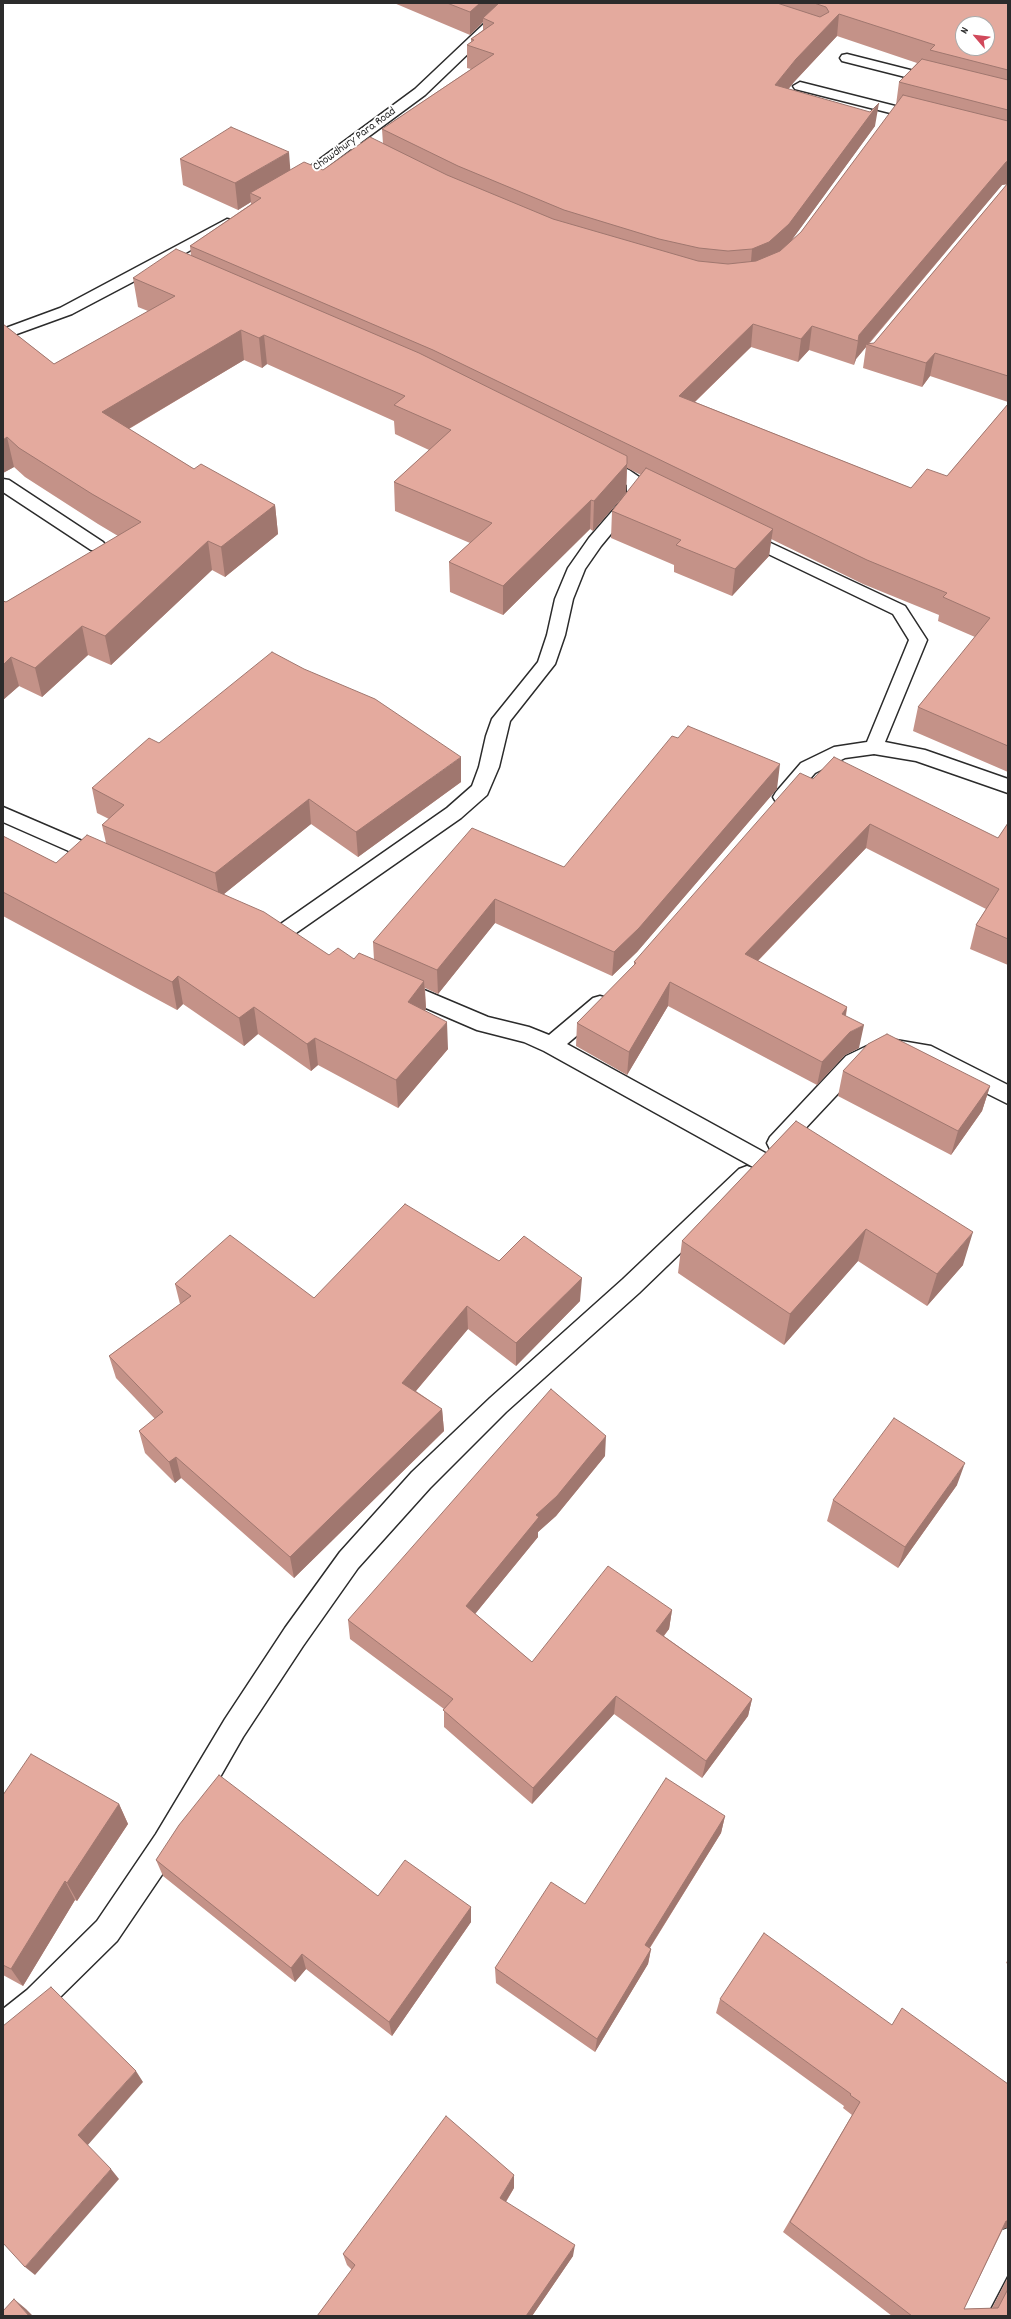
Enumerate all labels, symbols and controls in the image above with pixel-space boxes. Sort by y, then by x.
north arrow [955,16,995,56]
text: N [957,25,974,37]
street label: Chowdhury Para Road [311,105,399,175]

